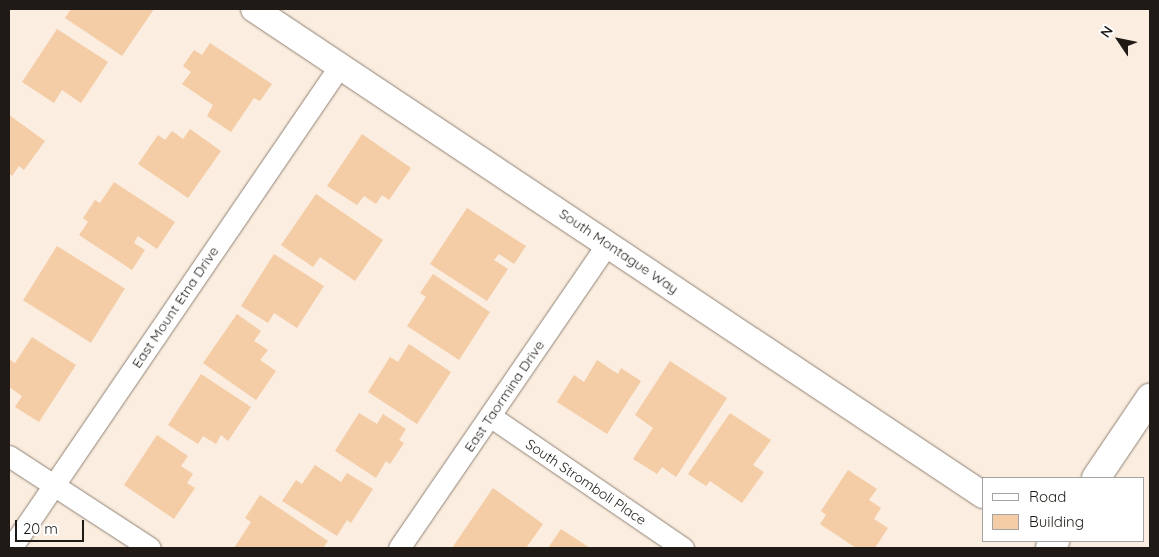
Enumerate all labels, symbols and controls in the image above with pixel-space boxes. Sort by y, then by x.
north arrow [1094,15,1144,65]
text: N [1096,22,1117,41]
street label: South Montague Way [556,205,682,297]
street label: East Mount Etna Drive [128,243,222,371]
street label: East Taormina Drive [460,337,548,455]
street label: South Stromboli Place [522,435,650,529]
legend [982,477,1144,542]
text: Road [1029,487,1066,506]
scale bar [18,510,86,542]
text: Building [1029,512,1084,531]
text: 20 m [23,519,58,538]

